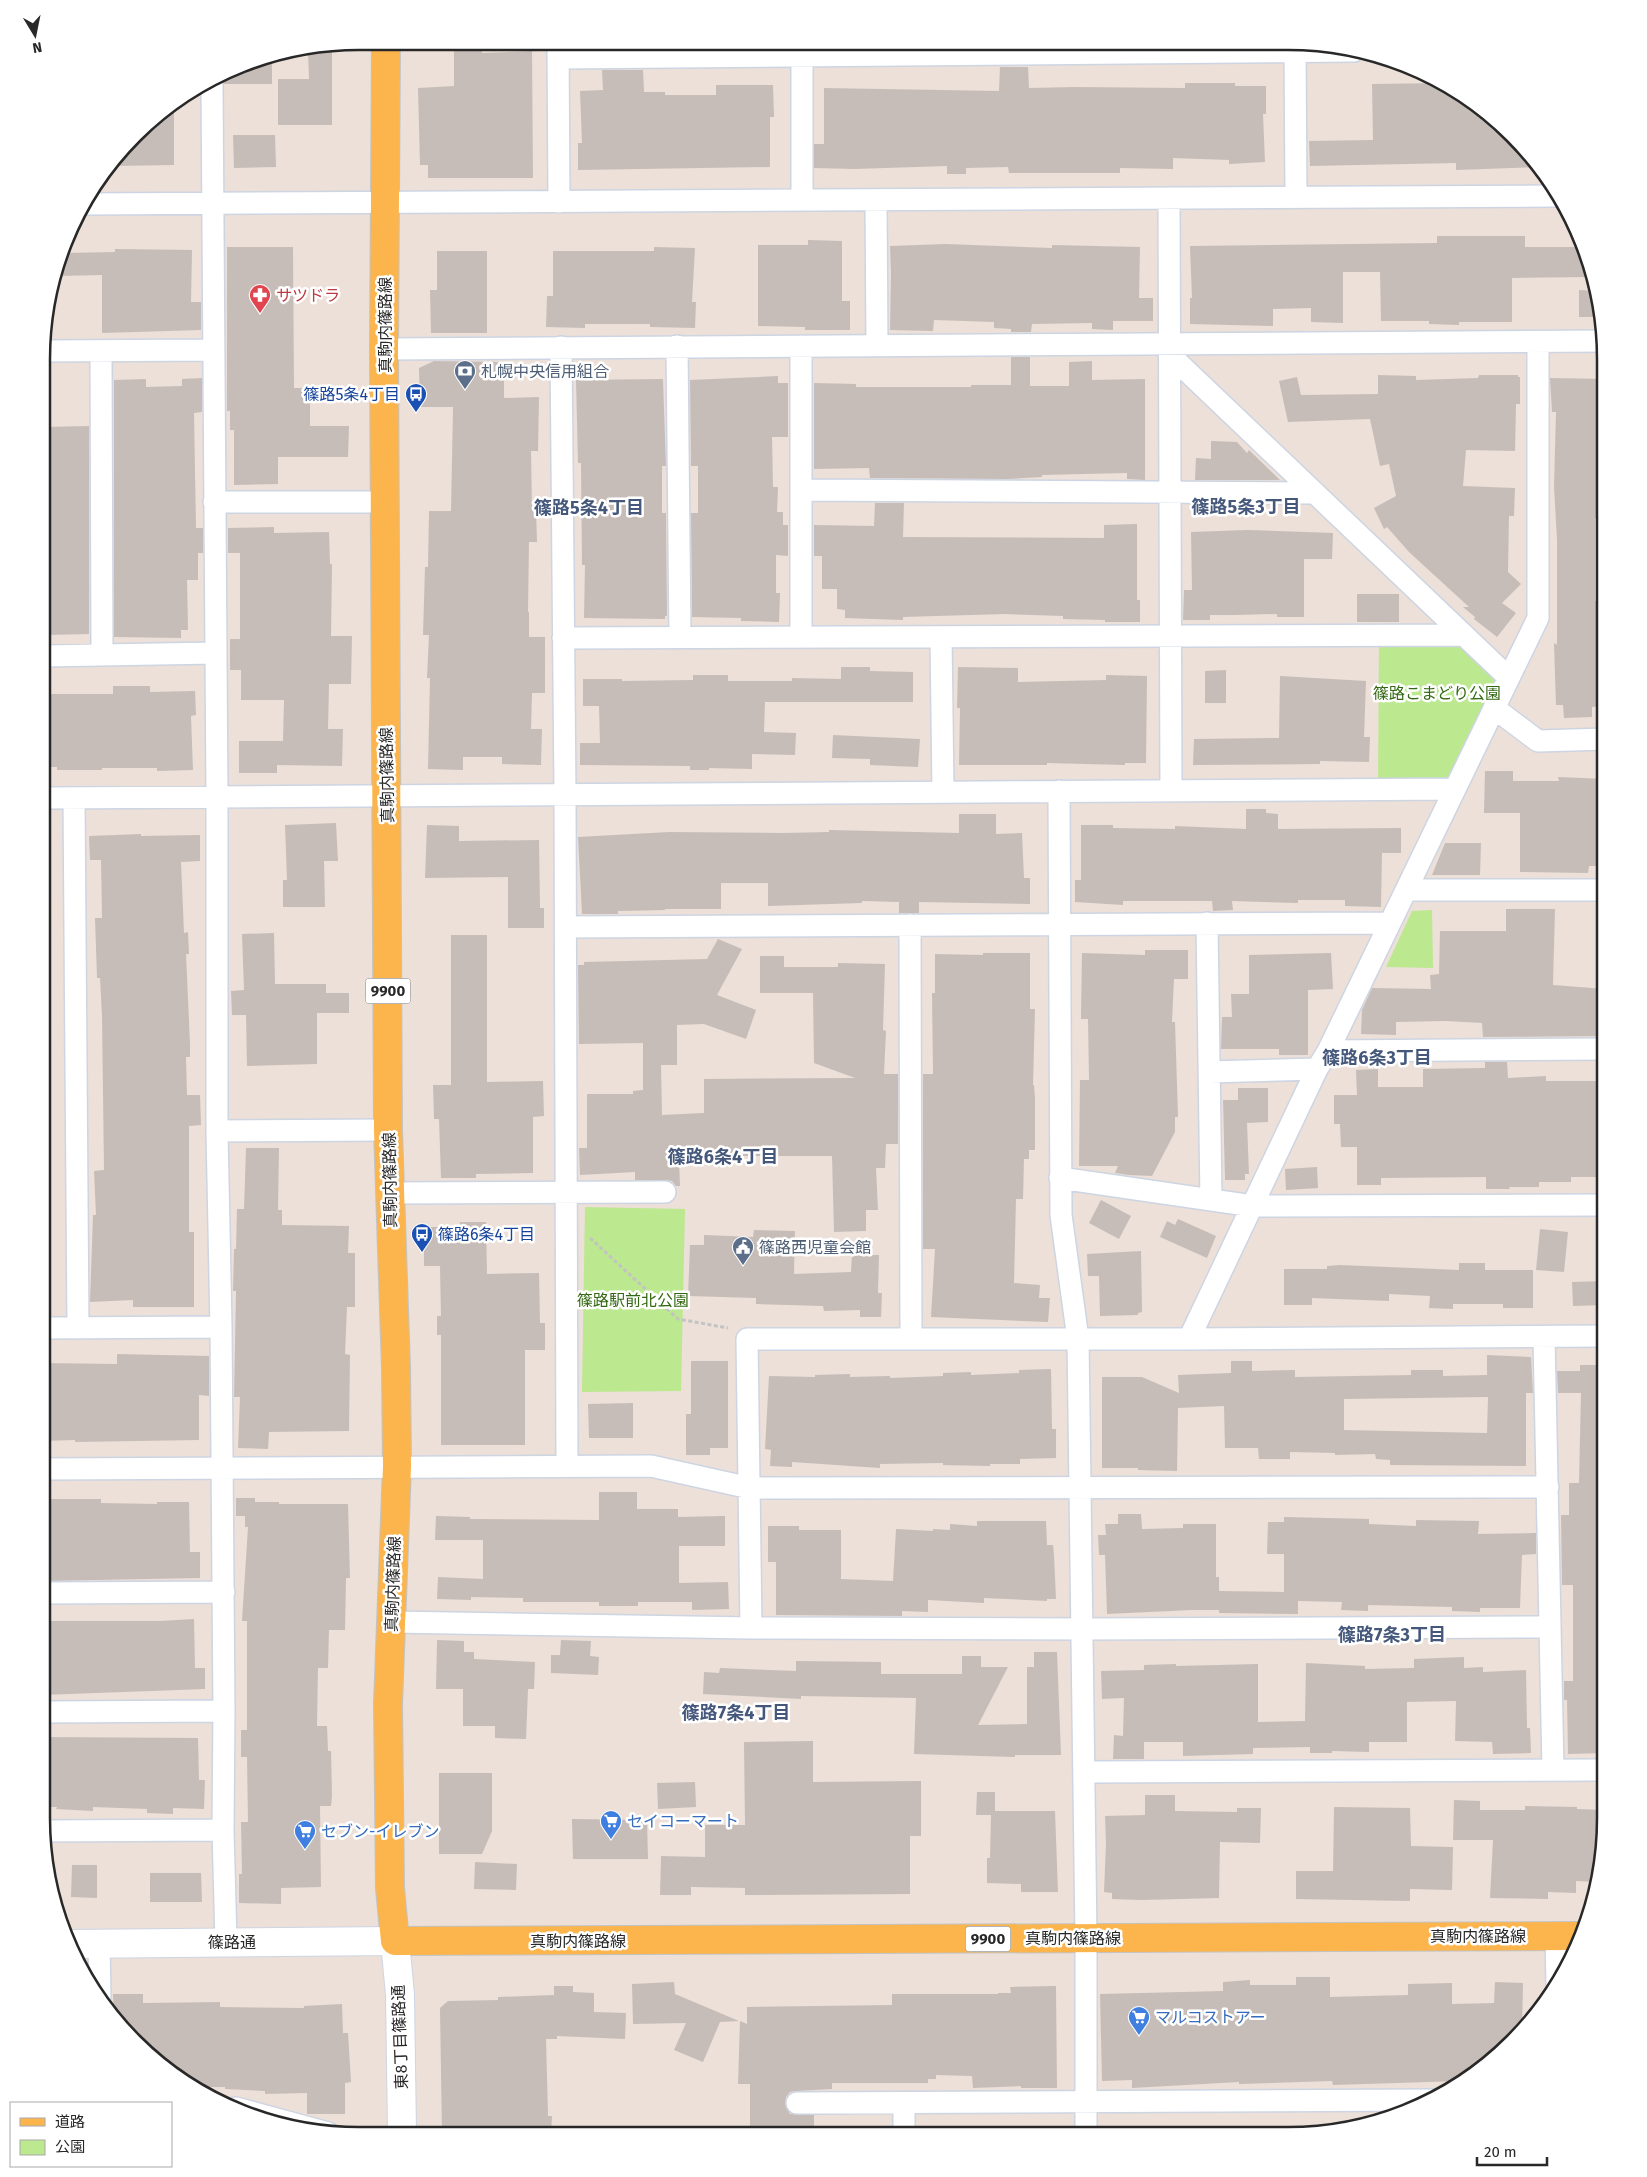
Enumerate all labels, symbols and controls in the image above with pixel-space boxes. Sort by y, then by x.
north arrow [10,10,60,60]
text: N [31,38,43,56]
street label: 真駒内篠路線 [376,277,395,373]
pharmacy icon: サツドラ [248,283,272,314]
place label: サツドラ [276,286,340,305]
bank icon: 札幌中央信用組合 [453,359,477,390]
place label: 札幌中央信用組合 [481,362,609,381]
bus stop icon: 篠路5条4丁目 [404,382,428,413]
place label: 篠路5条4丁目 [303,385,400,404]
district label: 篠路5条3丁目 [1191,496,1301,518]
district label: 篠路5条4丁目 [534,497,644,519]
park label: 篠路こまどり公園 [1373,684,1501,703]
street label: 真駒内篠路線 [377,727,397,823]
road number: 9900 [366,978,410,1004]
district label: 篠路6条3丁目 [1322,1047,1432,1069]
street label: 真駒内篠路線 [380,1132,400,1228]
district label: 篠路6条4丁目 [668,1146,778,1168]
bus stop icon: 篠路6条4丁目 [410,1222,434,1253]
place label: 篠路6条4丁目 [438,1225,535,1244]
public building icon: 篠路西児童会館 [731,1235,755,1266]
place label: 篠路西児童会館 [759,1238,871,1257]
park label: 篠路駅前北公園 [577,1291,689,1310]
street label: 真駒内篠路線 [382,1536,404,1632]
district label: 篠路7条3丁目 [1338,1624,1446,1646]
district label: 篠路7条4丁目 [682,1702,790,1724]
supermarket icon: セイコーマート [599,1809,623,1840]
place label: セイコーマート [627,1812,739,1831]
supermarket icon: セブン-イレブン [293,1819,317,1850]
place label: セブン-イレブン [321,1822,439,1841]
road number: 9900 [966,1926,1010,1952]
street label: 真駒内篠路線 [1430,1927,1526,1946]
street label: 真駒内篠路線 [1025,1929,1121,1948]
street label: 真駒内篠路線 [530,1932,626,1951]
street label: 篠路通 [208,1933,256,1952]
street label: 東8丁目篠路通 [389,1984,411,2090]
supermarket icon: マルコストアー [1127,2005,1151,2036]
place label: マルコストアー [1155,2008,1266,2027]
legend [10,2102,172,2167]
text: 道路 [55,2113,85,2131]
scale bar [1477,2134,1547,2166]
text: 公園 [55,2138,85,2156]
text: 20 m [1484,2143,1517,2161]

